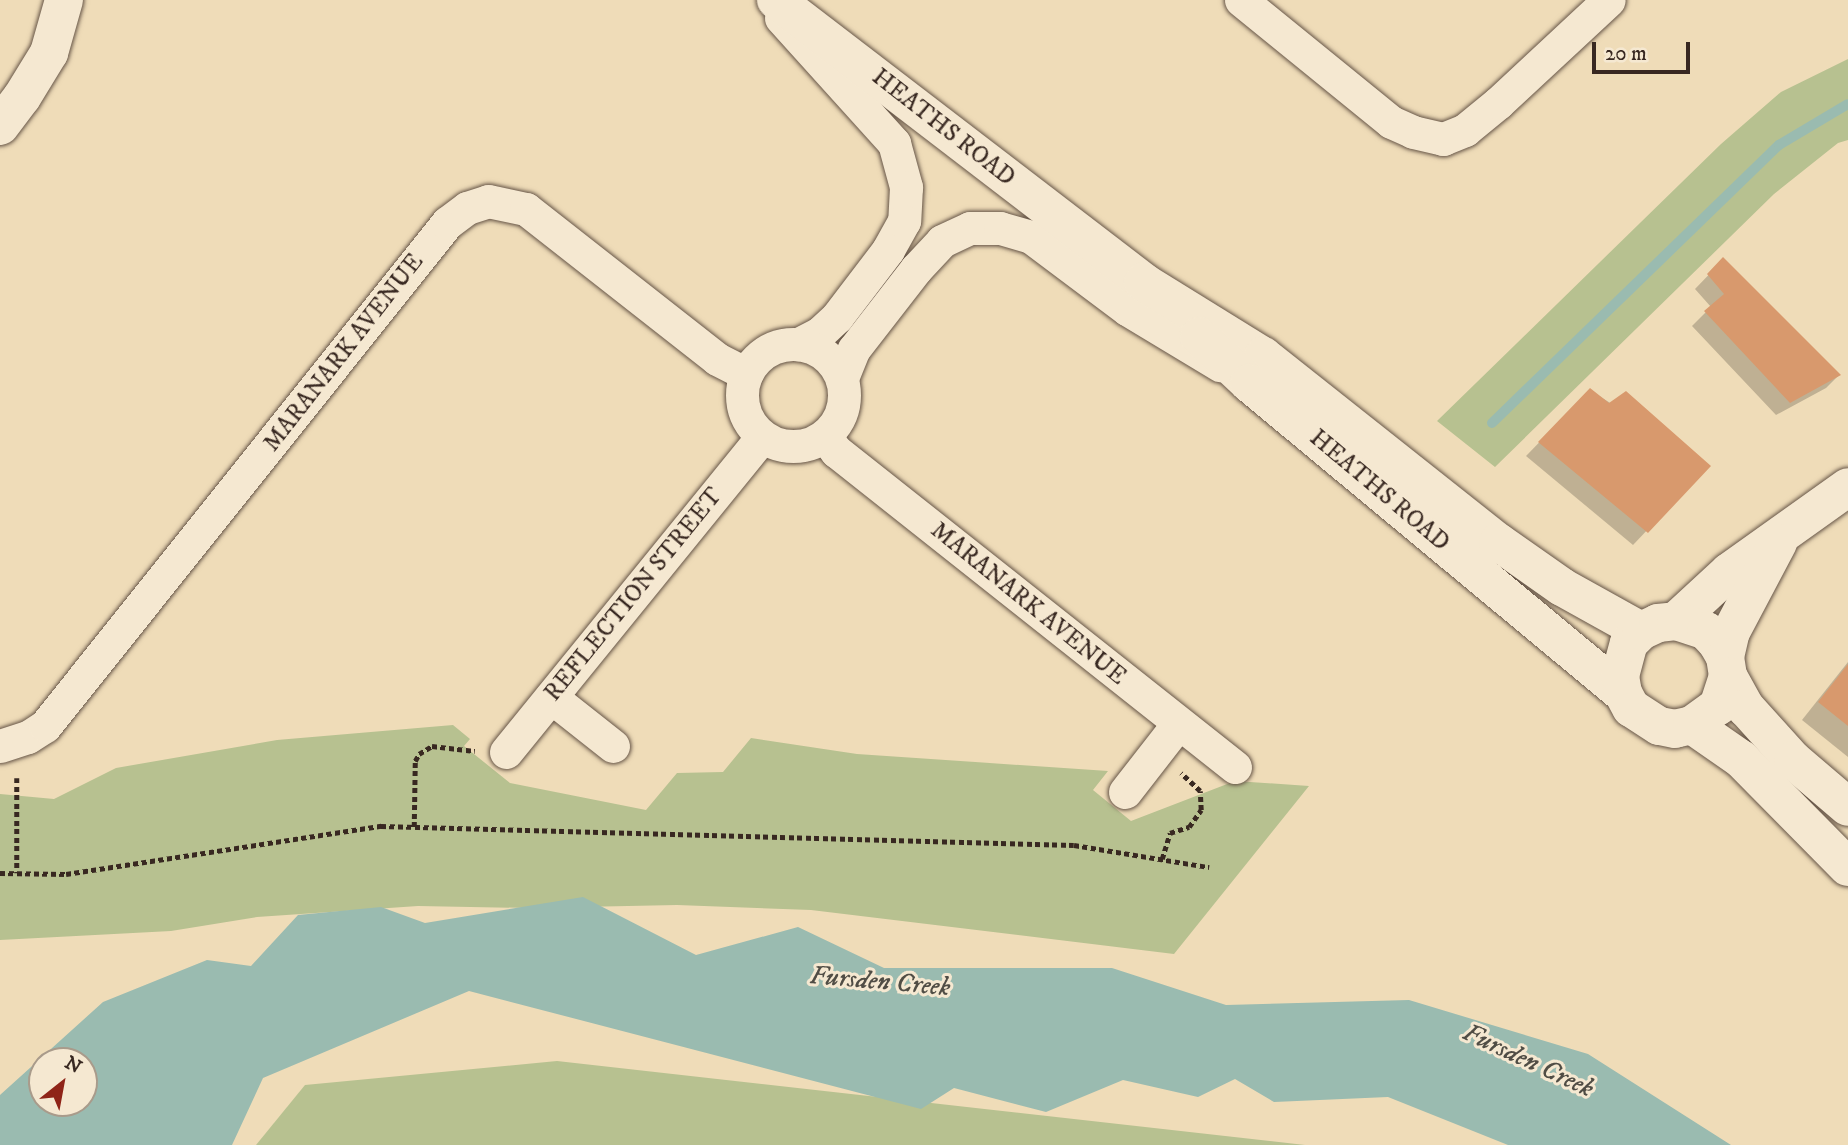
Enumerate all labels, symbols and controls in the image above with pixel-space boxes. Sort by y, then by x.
scale bar [1596,28,1694,72]
text: 20 m [1605,41,1647,67]
street label: HEATHS ROAD [866,63,1020,193]
street label: MARANARK AVENUE [258,248,430,458]
street label: HEATHS ROAD [1303,424,1455,558]
street label: REFLECTION STREET [539,482,729,708]
street label: MARANARK AVENUE [925,516,1131,692]
water label: Fursden Creek [809,960,951,1004]
water label: Fursden Creek [1458,1017,1598,1105]
north arrow [28,1047,98,1117]
text: N [60,1051,86,1079]

